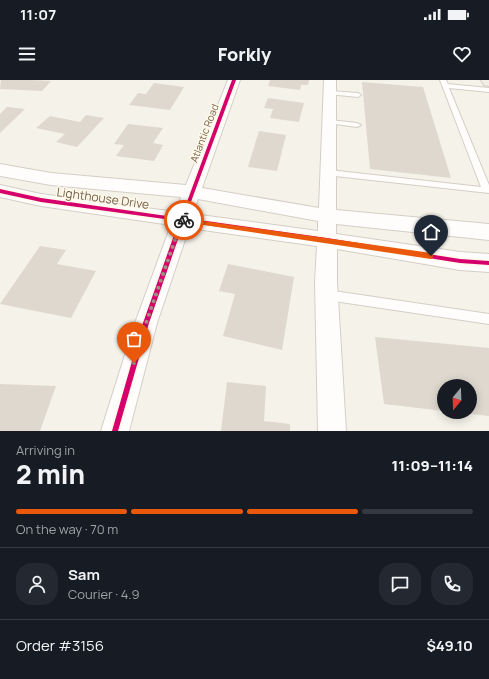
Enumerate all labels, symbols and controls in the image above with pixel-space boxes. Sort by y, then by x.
text: 11:07 [20,4,56,25]
text: Forkly [218,42,271,66]
icon: menu [16,43,38,65]
icon: heart [451,43,473,65]
street label: Atlantic Road [186,102,222,164]
street label: Lighthouse Drive [56,183,150,213]
courier [164,200,204,240]
icon: bike [173,209,195,231]
pin [414,215,448,256]
icon: home [420,221,442,243]
pin [117,322,151,363]
icon: bag [123,328,145,350]
north arrow [437,379,477,419]
map controls [437,379,477,419]
text: Arriving in [16,441,75,459]
text: 11:09–11:14 [391,455,473,476]
text: 2 min [16,456,85,492]
text: On the way · 70 m [16,520,118,538]
button: person [16,563,58,605]
button: chat [379,563,421,605]
button: phone [431,563,473,605]
text: Sam [68,564,100,585]
text: Courier · 4.9 [68,585,140,603]
text: Order #3156 [16,635,104,656]
text: $49.10 [426,635,473,656]

